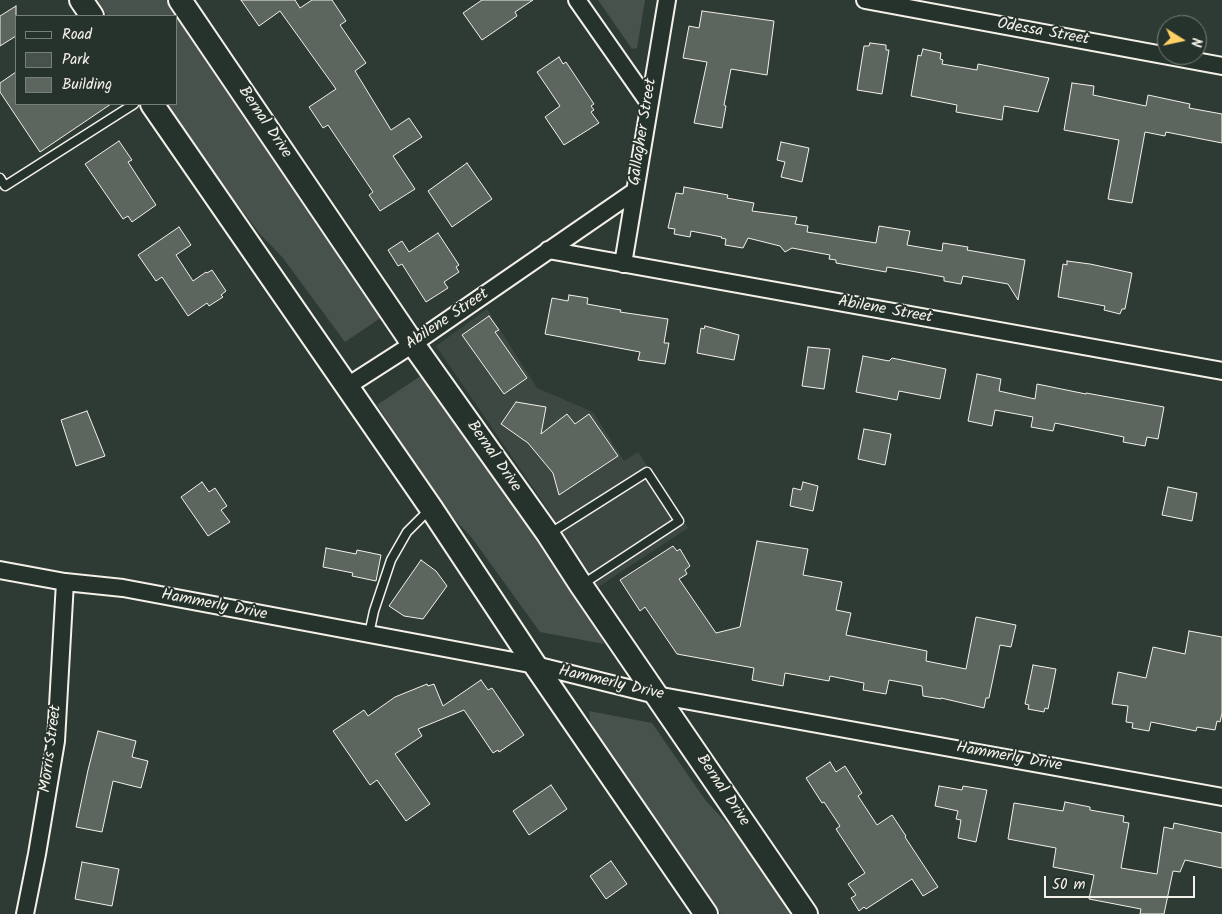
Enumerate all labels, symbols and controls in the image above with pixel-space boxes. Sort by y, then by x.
legend [15,15,178,105]
street label: Odessa Street [995,15,1091,51]
north arrow [1157,15,1207,65]
text: Road [62,23,92,47]
text: N [1184,36,1207,49]
text: Park [62,48,89,72]
text: Building [62,73,112,97]
street label: Gallagher Street [626,77,662,187]
street label: Bernal Drive [233,83,295,163]
street label: Abilene Street [403,285,493,355]
street label: Abilene Street [836,293,934,329]
street label: Bernal Drive [461,418,525,496]
street label: Hammerly Drive [159,586,269,626]
street label: Hammerly Drive [557,663,665,705]
street label: Morris Street [37,704,67,794]
street label: Hammerly Drive [954,739,1064,777]
street label: Bernal Drive [691,751,753,831]
scale bar [1047,866,1198,898]
text: 50 m [1052,873,1086,897]

